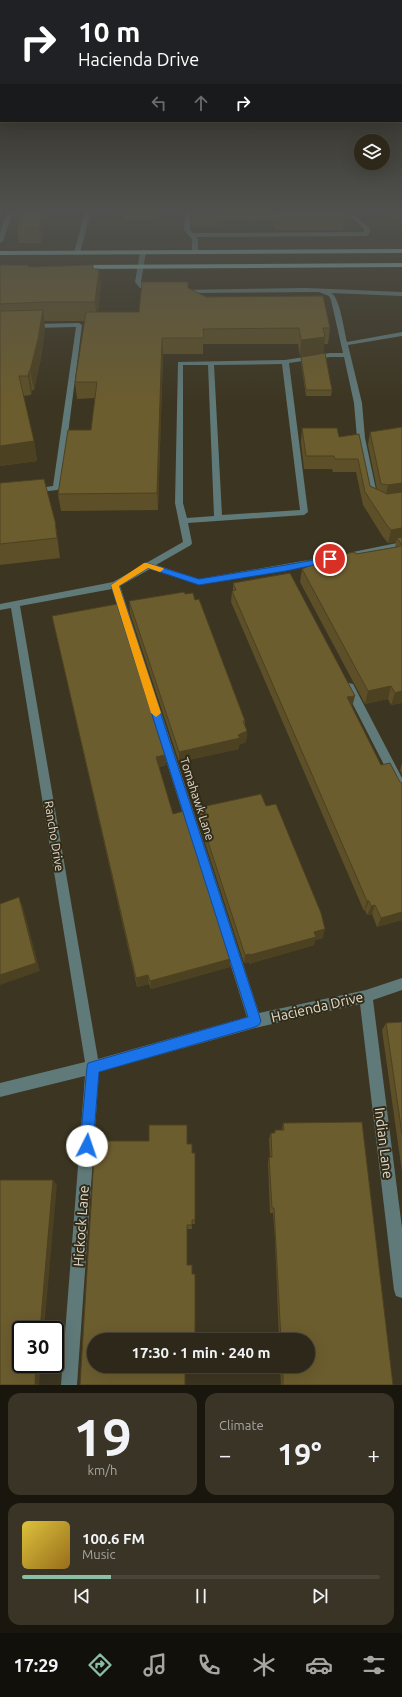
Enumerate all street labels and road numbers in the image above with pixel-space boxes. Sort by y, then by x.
street label: Tomahawk Lane [178,756,217,842]
street label: Rancho Drive [43,800,66,872]
street label: Hacienda Drive [269,989,365,1025]
street label: Indian Lane [372,1106,396,1180]
street label: Hickock Lane [70,1185,92,1267]

